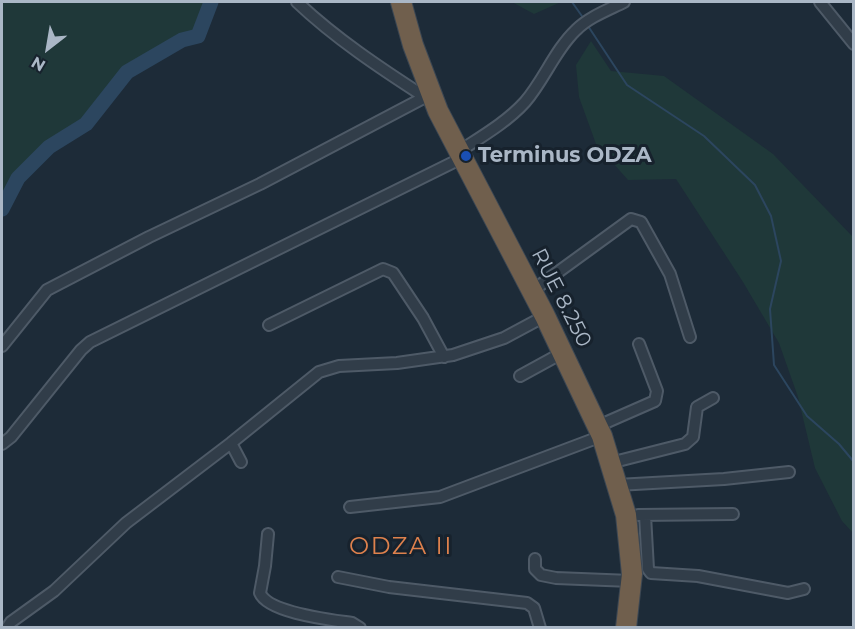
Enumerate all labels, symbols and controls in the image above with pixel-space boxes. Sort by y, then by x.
north arrow [18,18,78,78]
text: N [28,52,49,75]
place label: Terminus ODZA [478,143,652,169]
marker: Terminus ODZA [459,149,473,163]
street label: RUE 8.250 [525,244,597,352]
district label: ODZA II [349,533,453,561]

